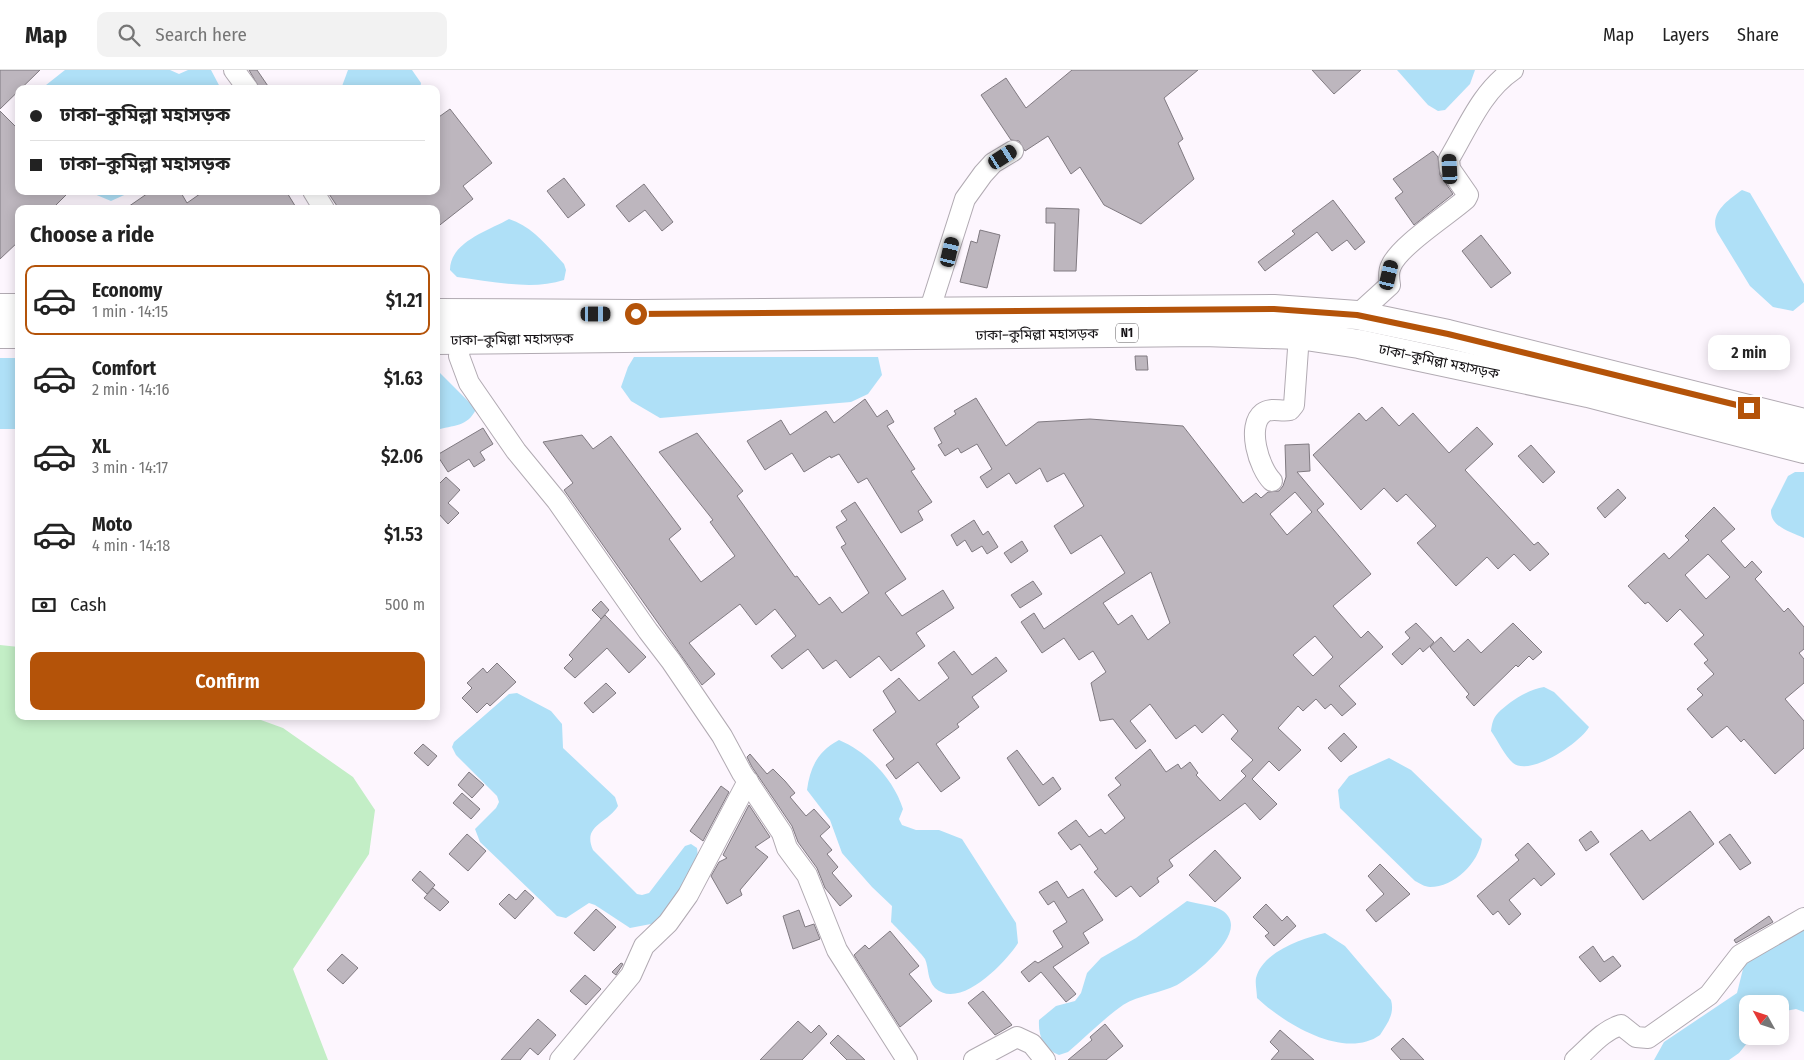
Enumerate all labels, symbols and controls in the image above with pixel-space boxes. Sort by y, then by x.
search box [97,12,447,57]
text: Map [25,21,67,49]
icon: search [115,21,143,49]
text: Search here [155,23,247,46]
text: Map [1603,24,1634,46]
text: Layers [1662,24,1709,46]
text: Share [1737,24,1779,46]
text: ঢাকা–কুমিল্লা মহাসড়ক [60,103,230,126]
car [986,143,1019,171]
text: ঢাকা–কুমিল্লা মহাসড়ক [60,152,230,175]
car [1441,154,1458,184]
text: Choose a ride [30,221,154,248]
car [939,236,960,268]
car [1378,259,1399,291]
icon: car [32,278,77,323]
text: Economy [92,279,162,302]
text: $1.21 [386,289,423,312]
text: 1 min · 14:15 [92,302,168,321]
route start [625,303,647,325]
car [581,307,611,322]
road number: N1 [1116,324,1138,342]
street label: ঢাকা–কুমিল্লা মহাসড়ক [975,325,1099,344]
street label: ঢাকা–কুমিল্লা মহাসড়ক [450,330,574,349]
callout: 2 min [1708,336,1790,370]
street label: ঢাকা–কুমিল্লা মহাসড়ক [1376,340,1501,383]
text: 2 min [1731,343,1767,362]
icon: car [32,356,77,401]
text: Comfort [92,357,156,380]
text: $1.63 [384,367,423,390]
text: 2 min · 14:16 [92,380,169,399]
route end [1738,397,1760,419]
icon: car [32,434,77,479]
text: XL [92,435,111,458]
text: $2.06 [381,445,423,468]
text: 3 min · 14:17 [92,458,168,477]
icon: car [32,512,77,557]
text: Moto [92,513,132,536]
text: $1.53 [384,523,423,546]
text: 4 min · 14:18 [92,536,170,555]
icon: cash [30,591,58,619]
text: Cash [70,593,107,616]
text: 500 m [385,595,425,614]
button: Confirm [30,652,425,710]
north arrow [1739,995,1789,1045]
map controls [1739,995,1789,1045]

